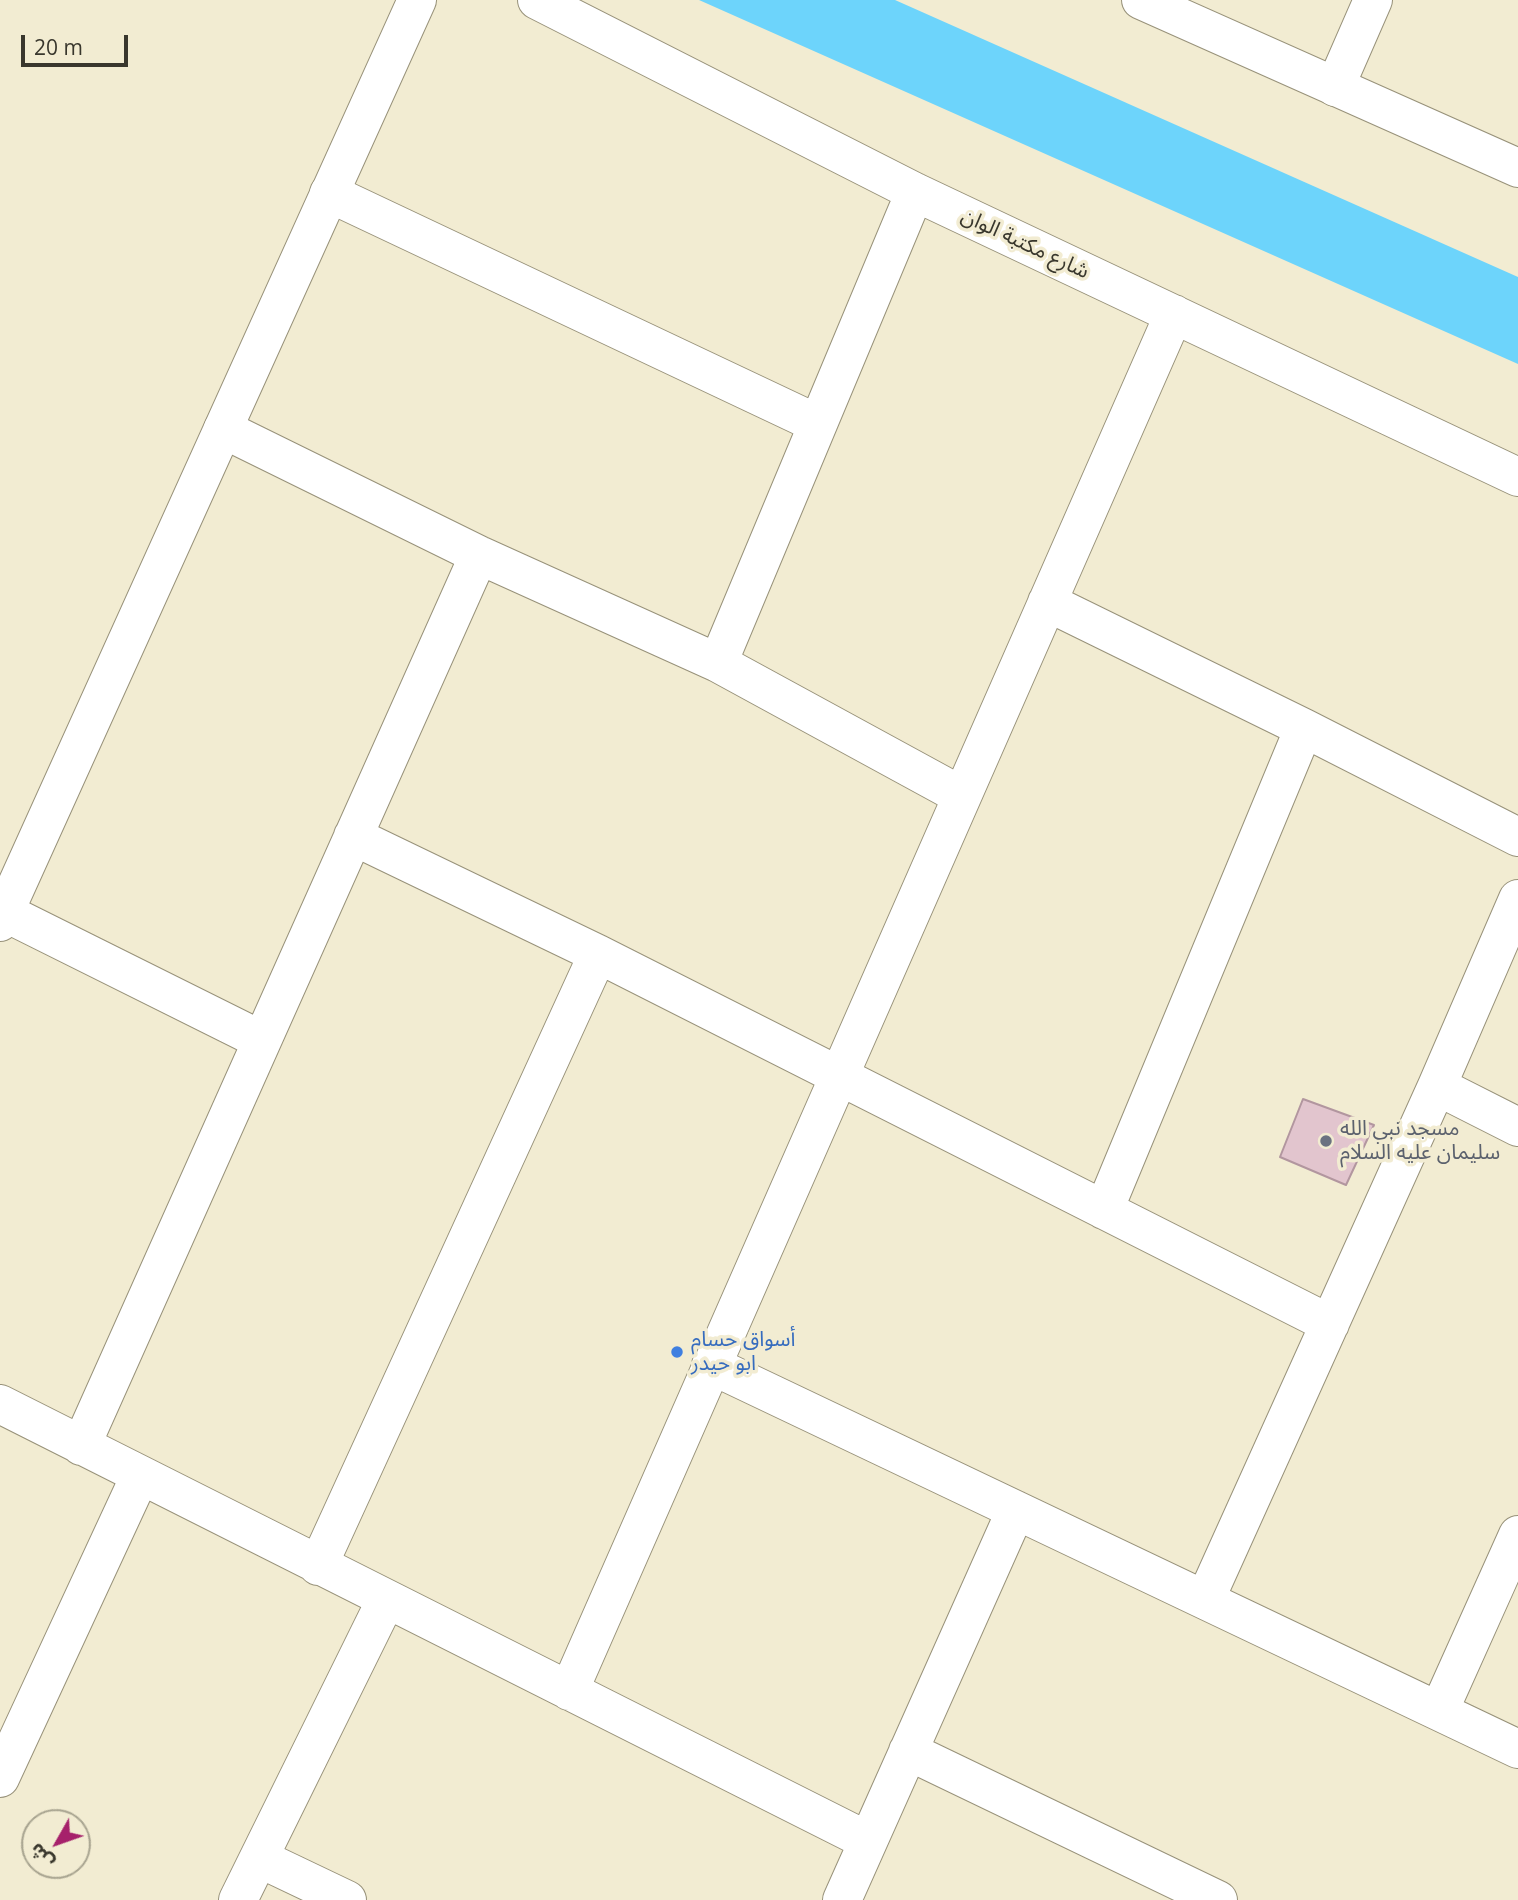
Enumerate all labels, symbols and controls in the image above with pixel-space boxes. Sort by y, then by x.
scale bar [24,21,131,65]
text: 20 m [34,33,83,61]
street label: شارع مكتبة الوان [957,203,1093,285]
place label: مسجد نبي الله سليمان عليه السلام [1340,1116,1500,1166]
marker: مسجد نبي الله سليمان عليه السلام [1318,1133,1334,1149]
place label: أسواق حسام ابو حيدر [691,1327,796,1377]
marker: أسواق حسام ابو حيدر [669,1344,685,1360]
north arrow [21,1809,91,1879]
text: ش [23,1838,60,1875]

